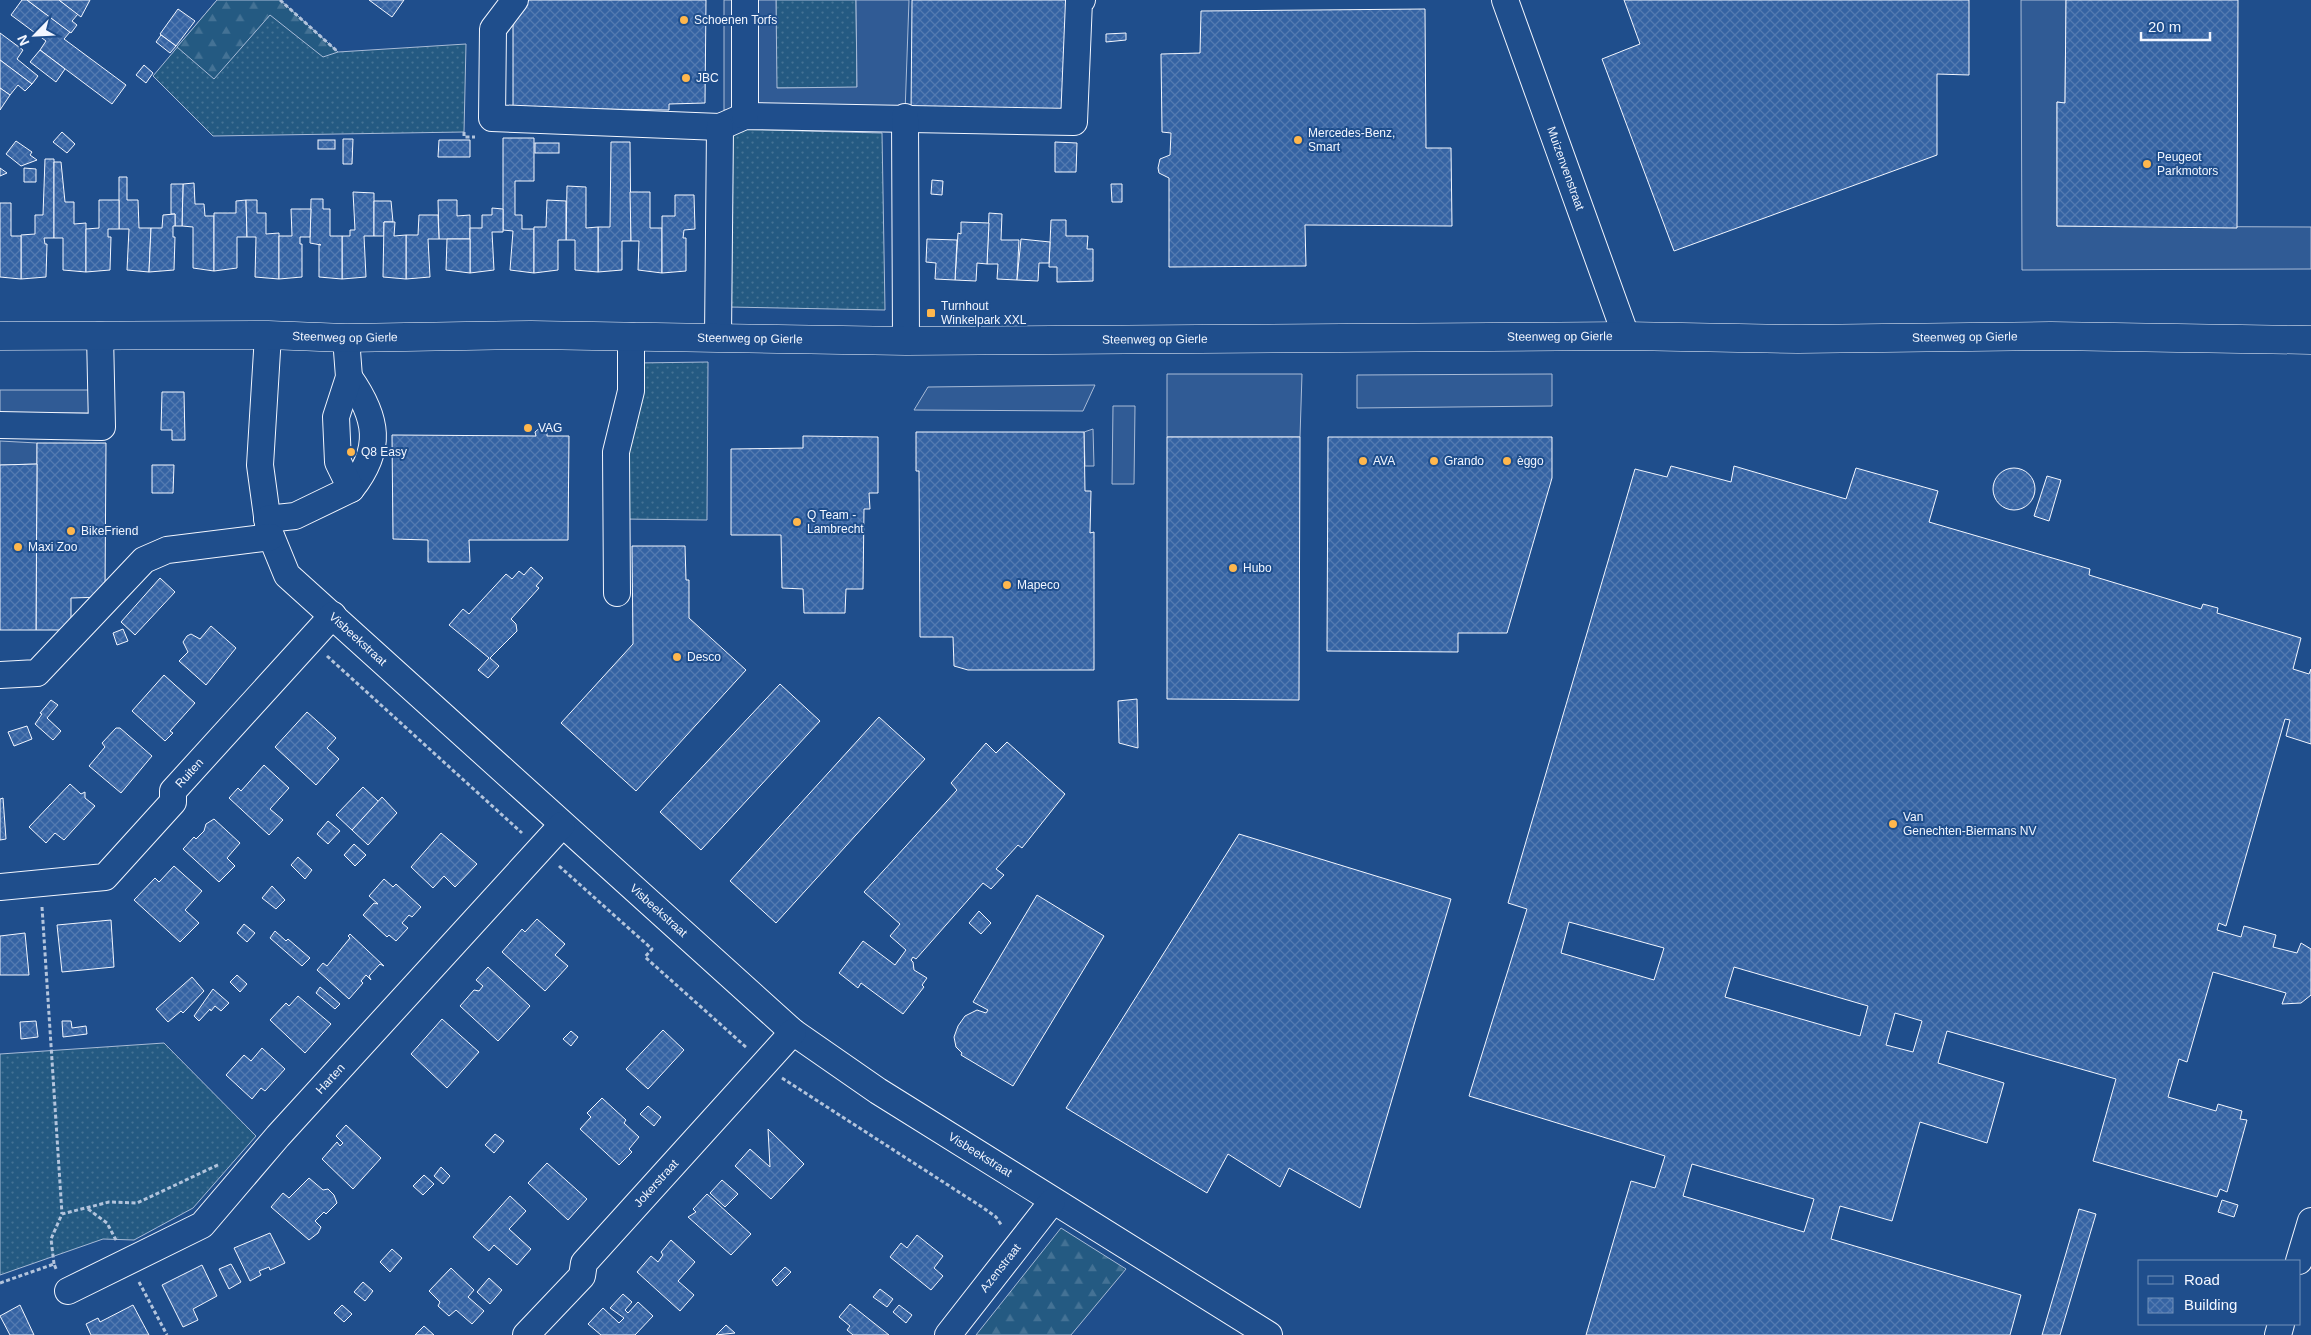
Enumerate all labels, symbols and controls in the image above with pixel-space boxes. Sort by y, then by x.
north arrow [10,10,60,60]
scale bar [2141,10,2210,42]
place label: Schoenen Torfs [694,13,777,27]
marker: Schoenen Torfs [678,14,690,26]
text: 20 m [2148,18,2181,35]
text: N [14,32,32,48]
place label: JBC [696,71,719,85]
marker: JBC [680,72,692,84]
street label: Muizenvenstraat [1544,125,1587,213]
place label: Mercedes-Benz, Smart [1308,126,1395,154]
marker: Mercedes-Benz, Smart [1292,134,1304,146]
place label: Peugeot Parkmotors [2157,150,2218,178]
marker: Peugeot Parkmotors [2141,158,2153,170]
place label: Turnhout Winkelpark XXL [941,299,1027,327]
marker: Turnhout Winkelpark XXL [925,307,937,319]
street label: Steenweg op Gierle [292,329,398,345]
street label: Steenweg op Gierle [1507,329,1613,344]
street label: Steenweg op Gierle [1912,329,2018,345]
street label: Steenweg op Gierle [697,331,803,346]
street label: Steenweg op Gierle [1102,332,1208,347]
place label: VAG [538,421,562,435]
marker: VAG [522,422,534,434]
place label: Q8 Easy [361,445,407,459]
marker: Q8 Easy [345,446,357,458]
place label: AVA [1373,454,1395,468]
place label: Grando [1444,454,1484,468]
place label: èggo [1517,454,1544,468]
marker: AVA [1357,455,1369,467]
marker: Grando [1428,455,1440,467]
marker: èggo [1501,455,1513,467]
place label: Q Team - Lambrecht [807,508,864,536]
marker: Q Team - Lambrecht [791,516,803,528]
place label: BikeFriend [81,524,138,538]
marker: BikeFriend [65,525,77,537]
place label: Maxi Zoo [28,540,78,554]
marker: Maxi Zoo [12,541,24,553]
place label: Hubo [1243,561,1272,575]
marker: Hubo [1227,562,1239,574]
place label: Mapeco [1017,578,1060,592]
marker: Mapeco [1001,579,1013,591]
street label: Visbeekstraat [326,610,390,669]
place label: Desco [687,650,721,664]
marker: Desco [671,651,683,663]
street label: Ruiten [172,755,206,791]
place label: Van Genechten-Biermans NV [1903,810,2036,838]
marker: Van Genechten-Biermans NV [1887,818,1899,830]
street label: Visbeekstraat [627,881,691,940]
street label: Harten [313,1061,348,1097]
street label: Visbeekstraat [946,1130,1015,1180]
street label: Jokerstraat [631,1156,682,1210]
street label: Azenstraat [977,1241,1024,1295]
legend [2138,1260,2301,1325]
text: Road [2184,1271,2220,1288]
text: Building [2184,1296,2237,1313]

